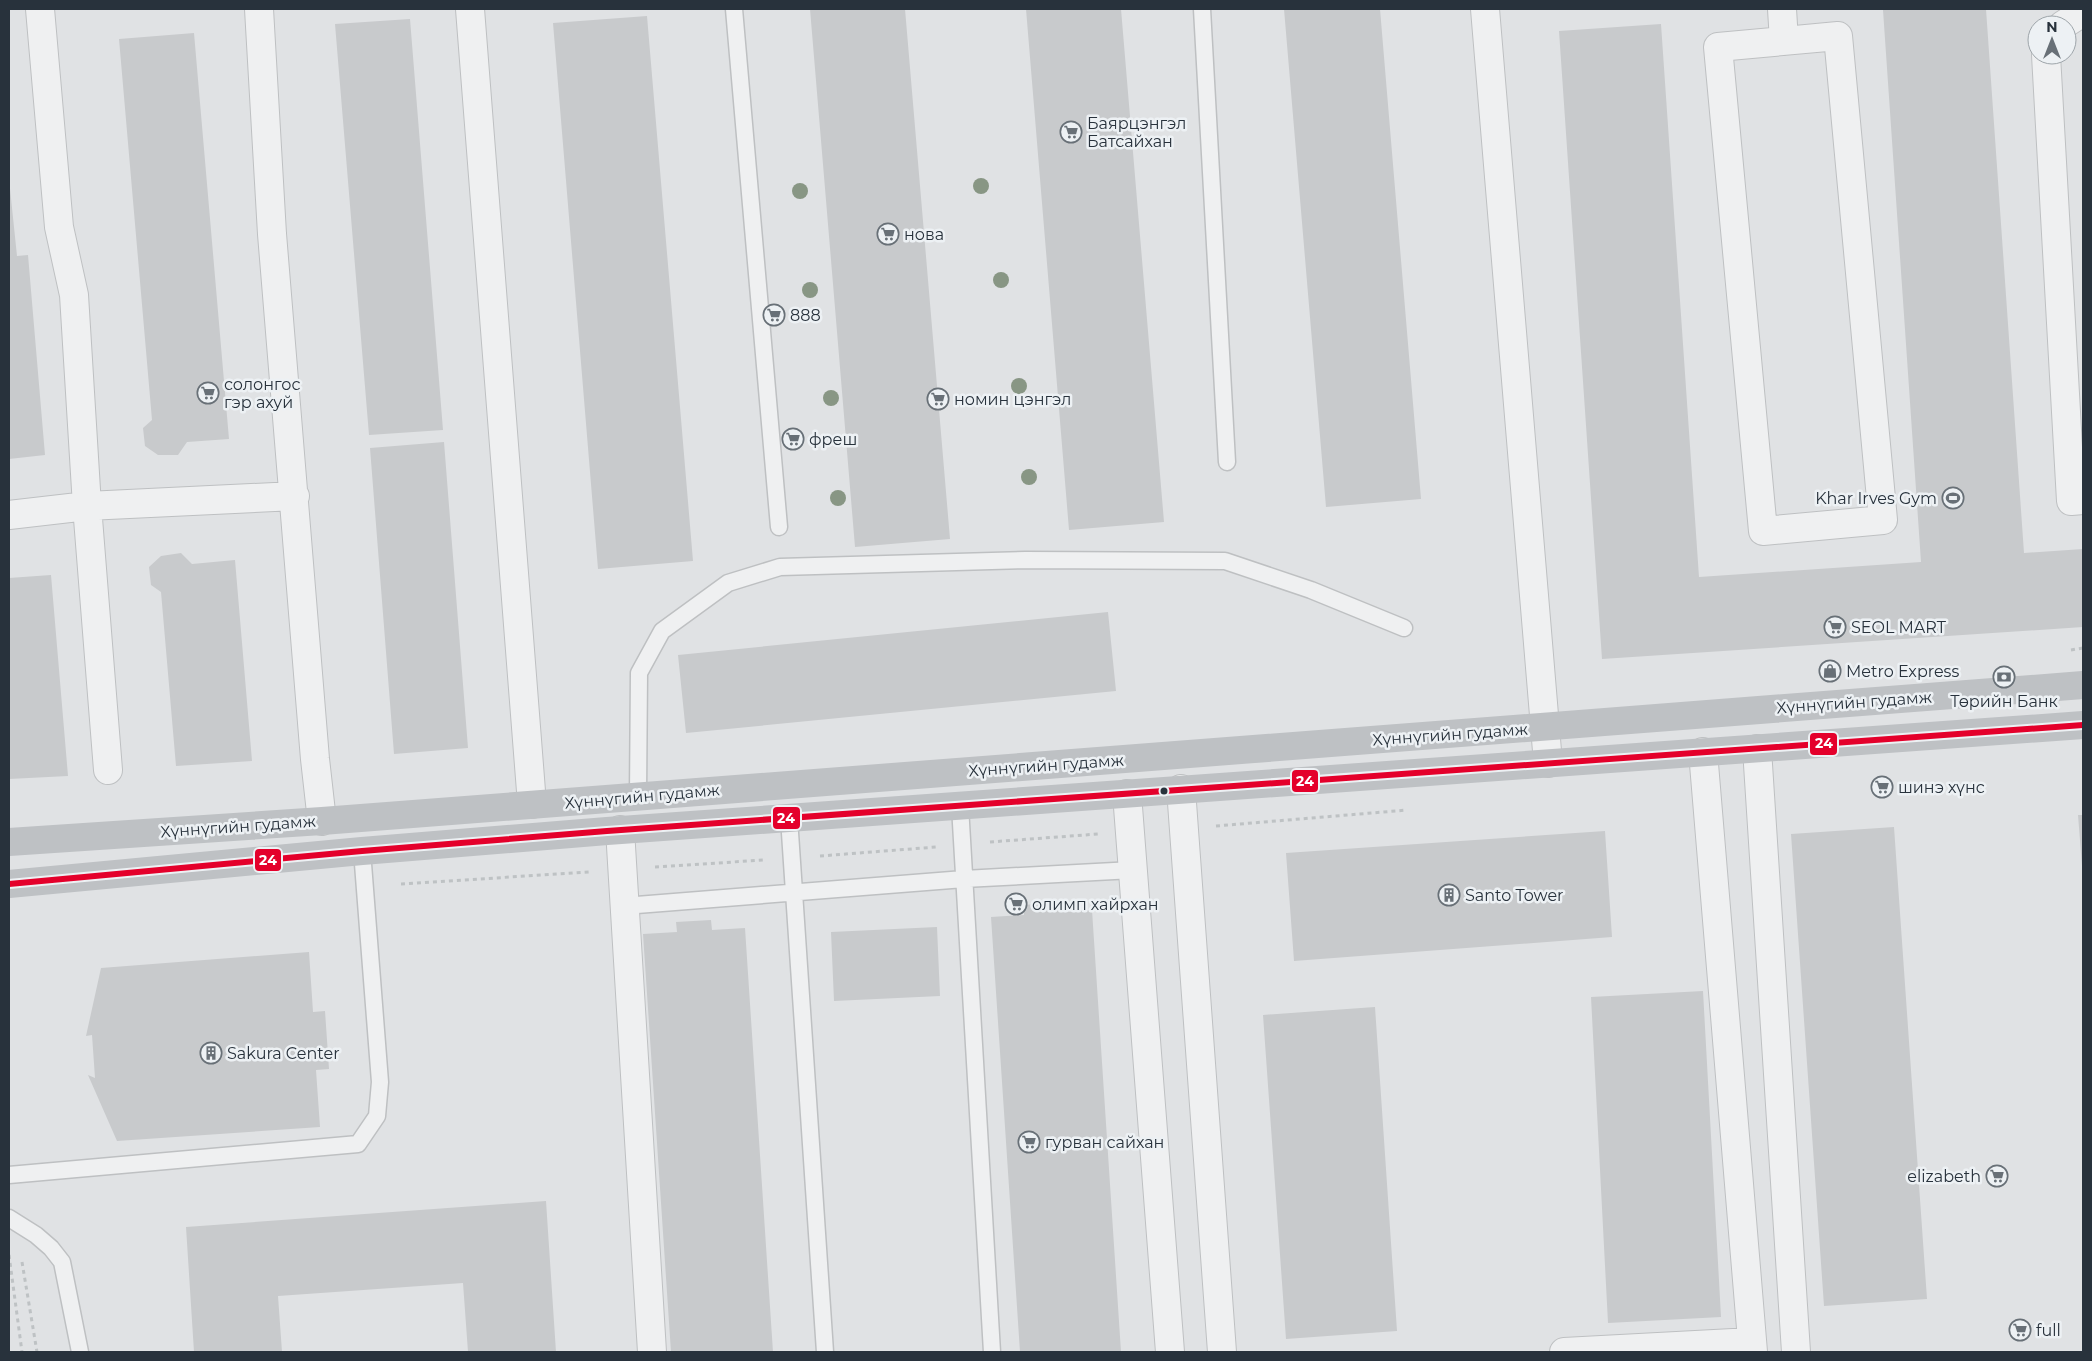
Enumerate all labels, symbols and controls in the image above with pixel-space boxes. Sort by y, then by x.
north arrow [2027,15,2077,65]
text: N [2046,18,2058,36]
place label: Баярцэнгэл Батсайхан [1087,114,1186,151]
supermarket icon: Баярцэнгэл Батсайхан [1059,120,1083,144]
supermarket icon: нова [876,222,900,246]
place label: нова [904,225,944,244]
supermarket icon: 888 [762,303,786,327]
place label: 888 [790,306,821,325]
place label: солонгос гэр ахуй [224,375,301,412]
supermarket icon: солонгос гэр ахуй [196,381,220,405]
supermarket icon: номин цэнгэл [926,387,950,411]
place label: номин цэнгэл [954,390,1071,409]
supermarket icon: фреш [781,427,805,451]
place label: фреш [809,430,857,449]
sports icon: Khar Irves Gym [1941,486,1965,510]
place label: Khar Irves Gym [1815,489,1937,508]
supermarket icon: SEOL MART [1823,615,1847,639]
place label: SEOL MART [1851,618,1947,637]
shop icon: Metro Express [1818,659,1842,683]
place label: Metro Express [1846,662,1959,681]
bank icon: Төрийн Банк [1992,665,2016,689]
street label: Хүннүгийн гудамж [1776,688,1932,717]
place label: Төрийн Банк [1950,692,2059,711]
street label: Хүннүгийн гудамж [1372,720,1528,749]
line badge: 24 [1809,732,1838,756]
text: 24 [1815,734,1833,752]
street label: Хүннүгийн гудамж [968,751,1124,780]
line badge: 24 [1291,769,1319,793]
text: 24 [1296,772,1314,790]
supermarket icon: шинэ хүнс [1870,775,1894,799]
place label: шинэ хүнс [1898,778,1985,797]
street label: Хүннүгийн гудамж [564,780,721,813]
unlabelled marker [1159,786,1169,796]
line badge: 24 [772,806,801,830]
text: 24 [777,809,795,827]
street label: Хүннүгийн гудамж [160,812,316,841]
line badge: 24 [254,848,282,872]
text: 24 [259,851,277,869]
building icon: Santo Tower [1437,883,1461,907]
place label: Santo Tower [1465,886,1564,905]
supermarket icon: олимп хайрхан [1004,892,1028,916]
place label: олимп хайрхан [1032,895,1159,914]
building icon: Sakura Center [199,1041,223,1065]
place label: Sakura Center [227,1044,340,1063]
supermarket icon: гурван сайхан [1017,1130,1041,1154]
place label: гурван сайхан [1045,1133,1164,1152]
supermarket icon: elizabeth [1985,1164,2009,1188]
place label: elizabeth [1907,1167,1981,1186]
supermarket icon: full [2008,1318,2032,1342]
place label: full [2036,1321,2061,1340]

